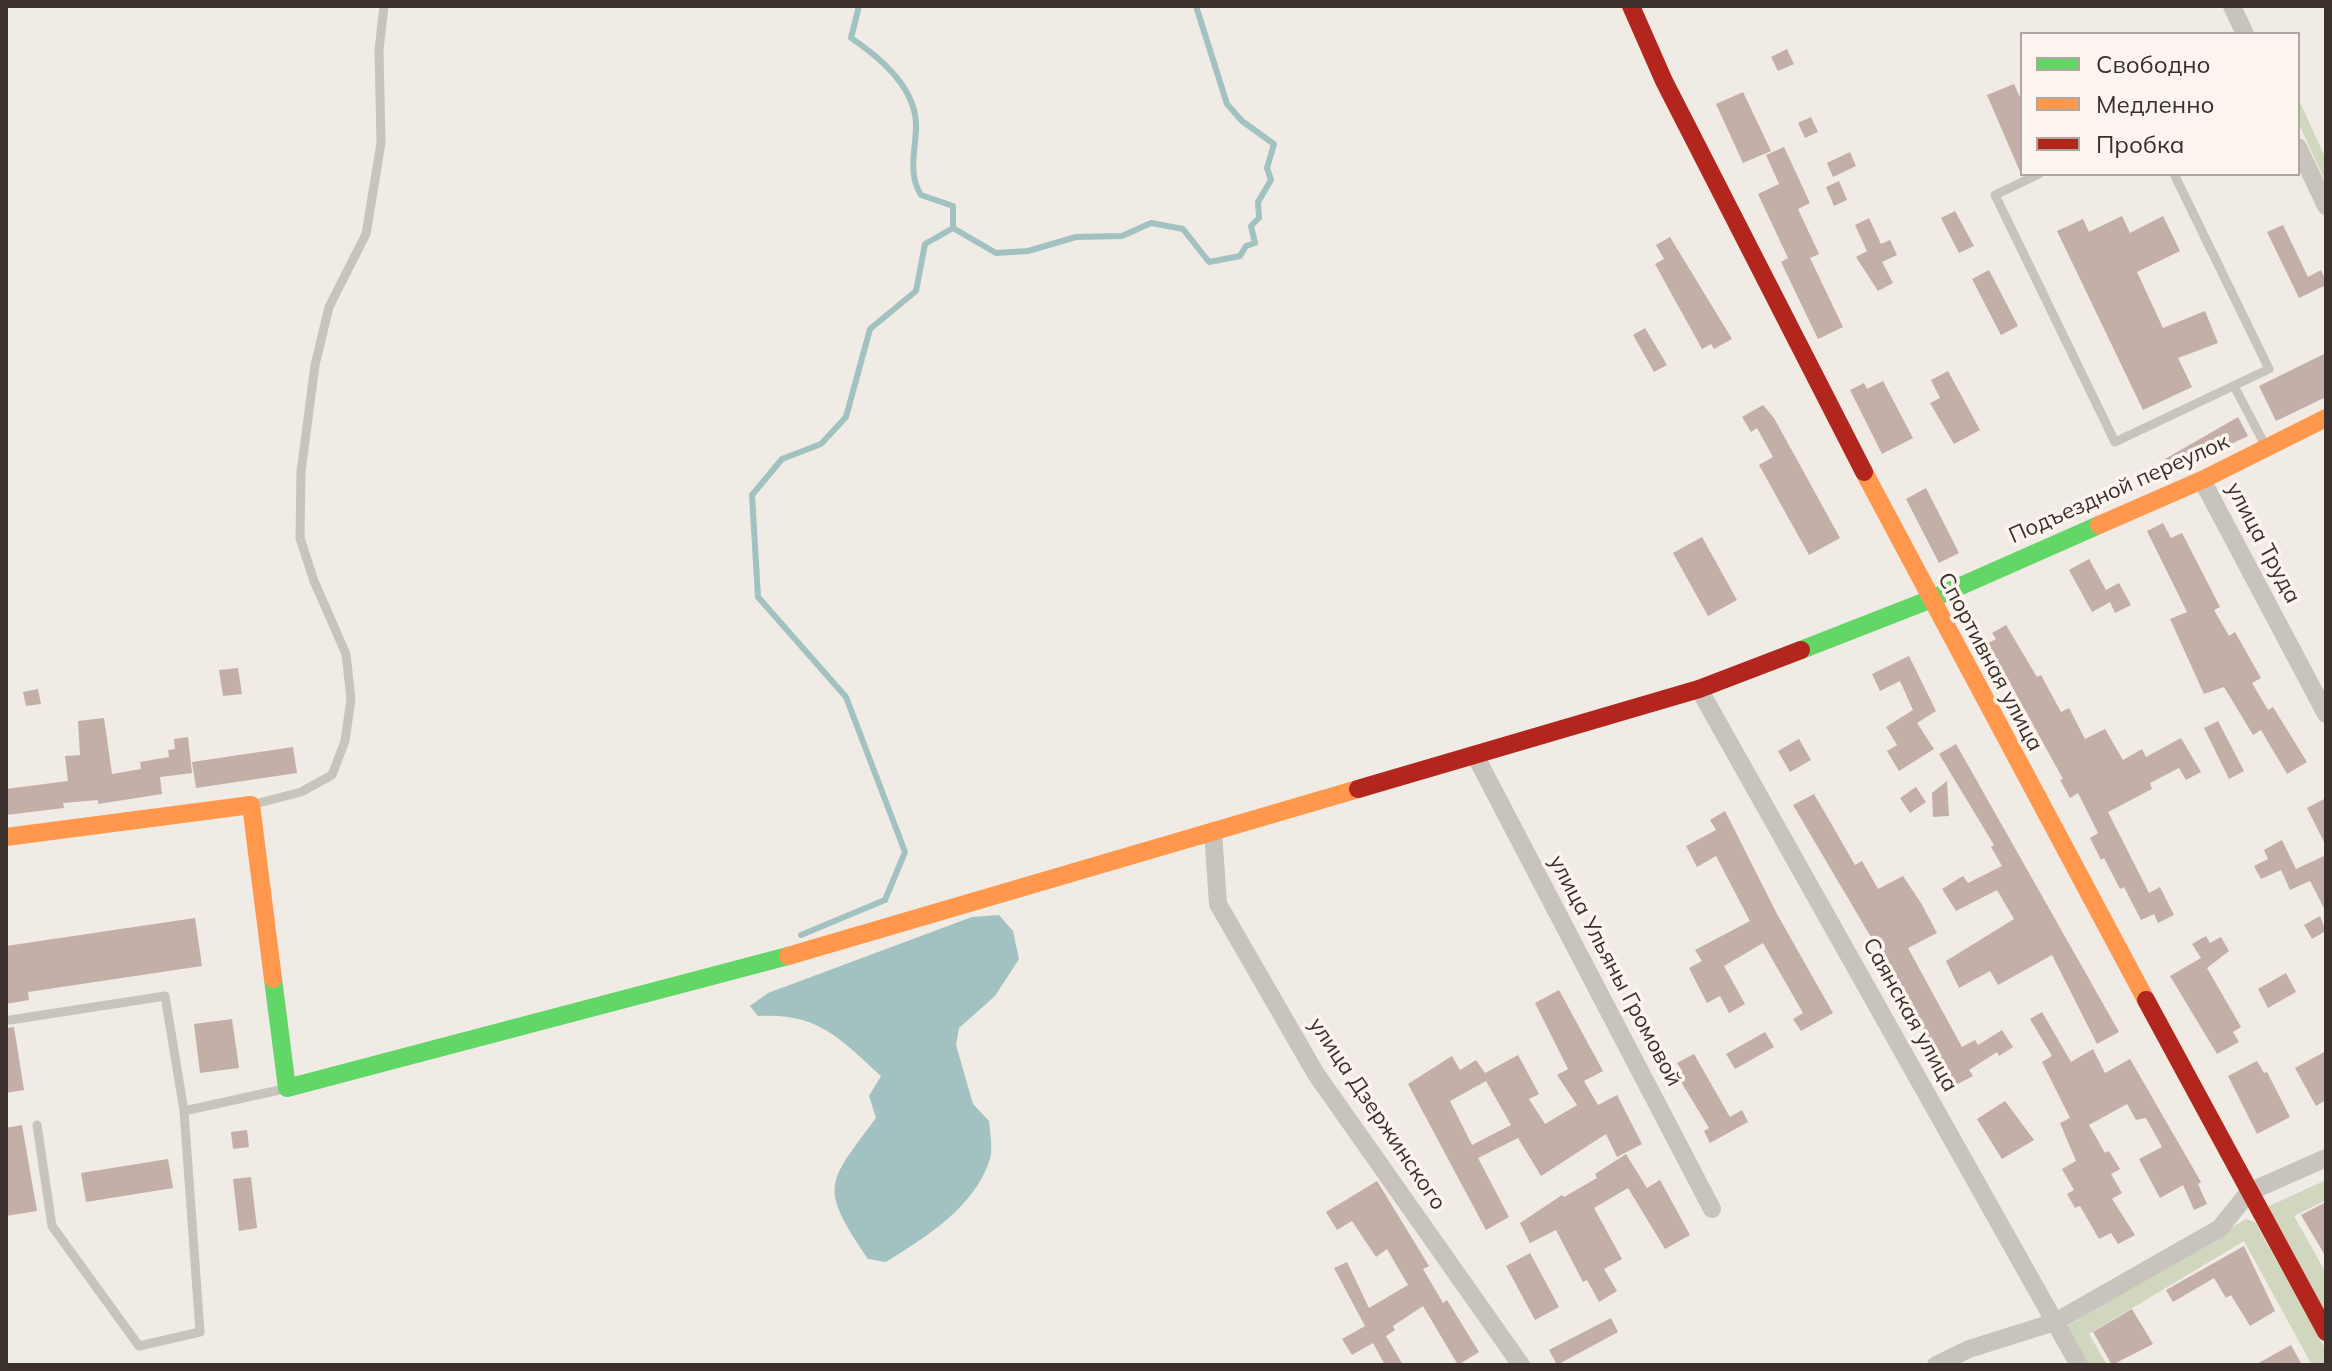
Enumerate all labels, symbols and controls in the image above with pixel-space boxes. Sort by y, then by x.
legend [2020,32,2300,176]
text: Свободно [2096,49,2211,79]
text: Медленно [2096,89,2215,119]
text: Пробка [2096,129,2184,159]
street label: Подъездной переулок [2005,429,2233,549]
street label: улица Труда [2220,478,2306,608]
street label: Спортивная улица [1932,568,2048,756]
street label: улица Ульяны Громовой [1543,851,1687,1091]
street label: Саянская улица [1857,933,1963,1097]
street label: улица Дзержинского [1303,1013,1451,1215]

